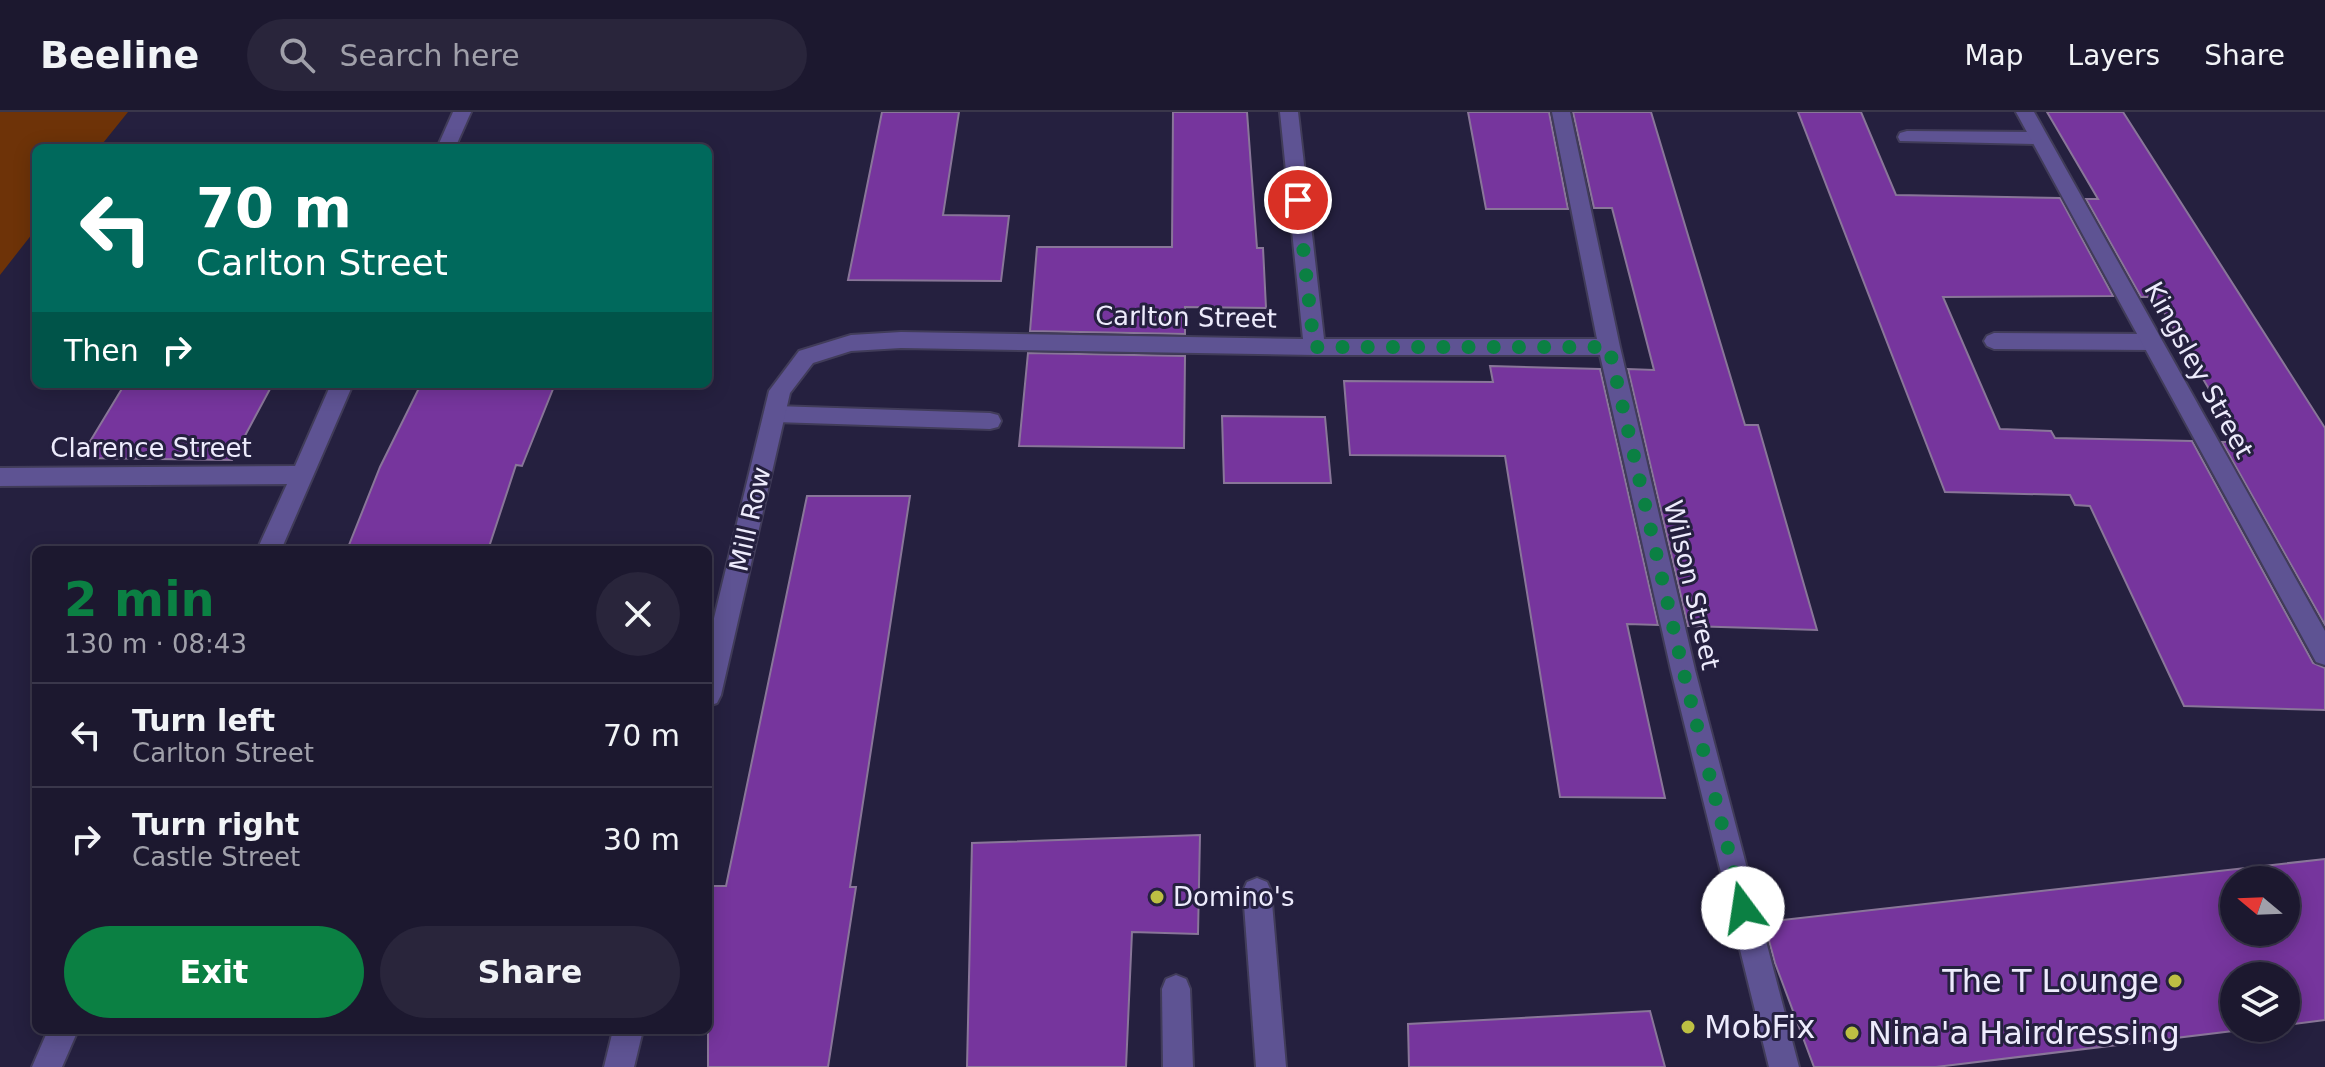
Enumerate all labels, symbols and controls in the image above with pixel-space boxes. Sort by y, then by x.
search box [247,19,807,91]
text: Beeline [40,33,199,77]
icon: search [275,33,319,77]
text: Search here [339,38,520,73]
text: Map [1964,39,2024,72]
text: Layers [2068,39,2160,72]
text: Share [2204,39,2285,72]
pin [1264,166,1332,234]
text: 70 m [196,175,352,240]
icon: left [64,176,168,280]
icon: arrive [1276,178,1320,222]
text: Carlton Street [196,242,448,283]
street label: Kingsley Street [2138,277,2260,463]
street label: Carlton Street [1095,300,1277,334]
icon: right [155,328,199,372]
text: Then [64,333,139,368]
street label: Clarence Street [50,433,252,463]
street label: Mill Row [723,464,777,574]
street label: Wilson Street [1658,497,1726,673]
text: 2 min [64,571,215,627]
button: close [596,572,680,656]
text: 130 m · 08:43 [64,629,247,659]
text: Turn left [132,703,275,738]
icon: left [64,713,108,757]
text: 70 m [603,718,680,753]
text: Carlton Street [132,738,314,768]
text: Turn right [132,807,299,842]
icon: right [64,817,108,861]
text: 30 m [603,822,680,857]
text: Castle Street [132,842,300,872]
position arrow [1701,866,1785,950]
north arrow [2220,866,2300,946]
map controls [2220,866,2300,1042]
place label: Domino's [1173,882,1295,912]
marker: Domino's [1148,888,1166,906]
button: Exit [64,926,364,1018]
button: Share [380,926,680,1018]
place label: The T Lounge [1941,962,2159,1000]
button: layers [2220,962,2300,1042]
marker: The T Lounge [2166,972,2184,990]
place label: MobFix [1704,1008,1815,1046]
place label: Nina'a Hairdressing [1868,1014,2180,1052]
marker: MobFix [1679,1018,1697,1036]
marker: Nina'a Hairdressing [1843,1024,1861,1042]

